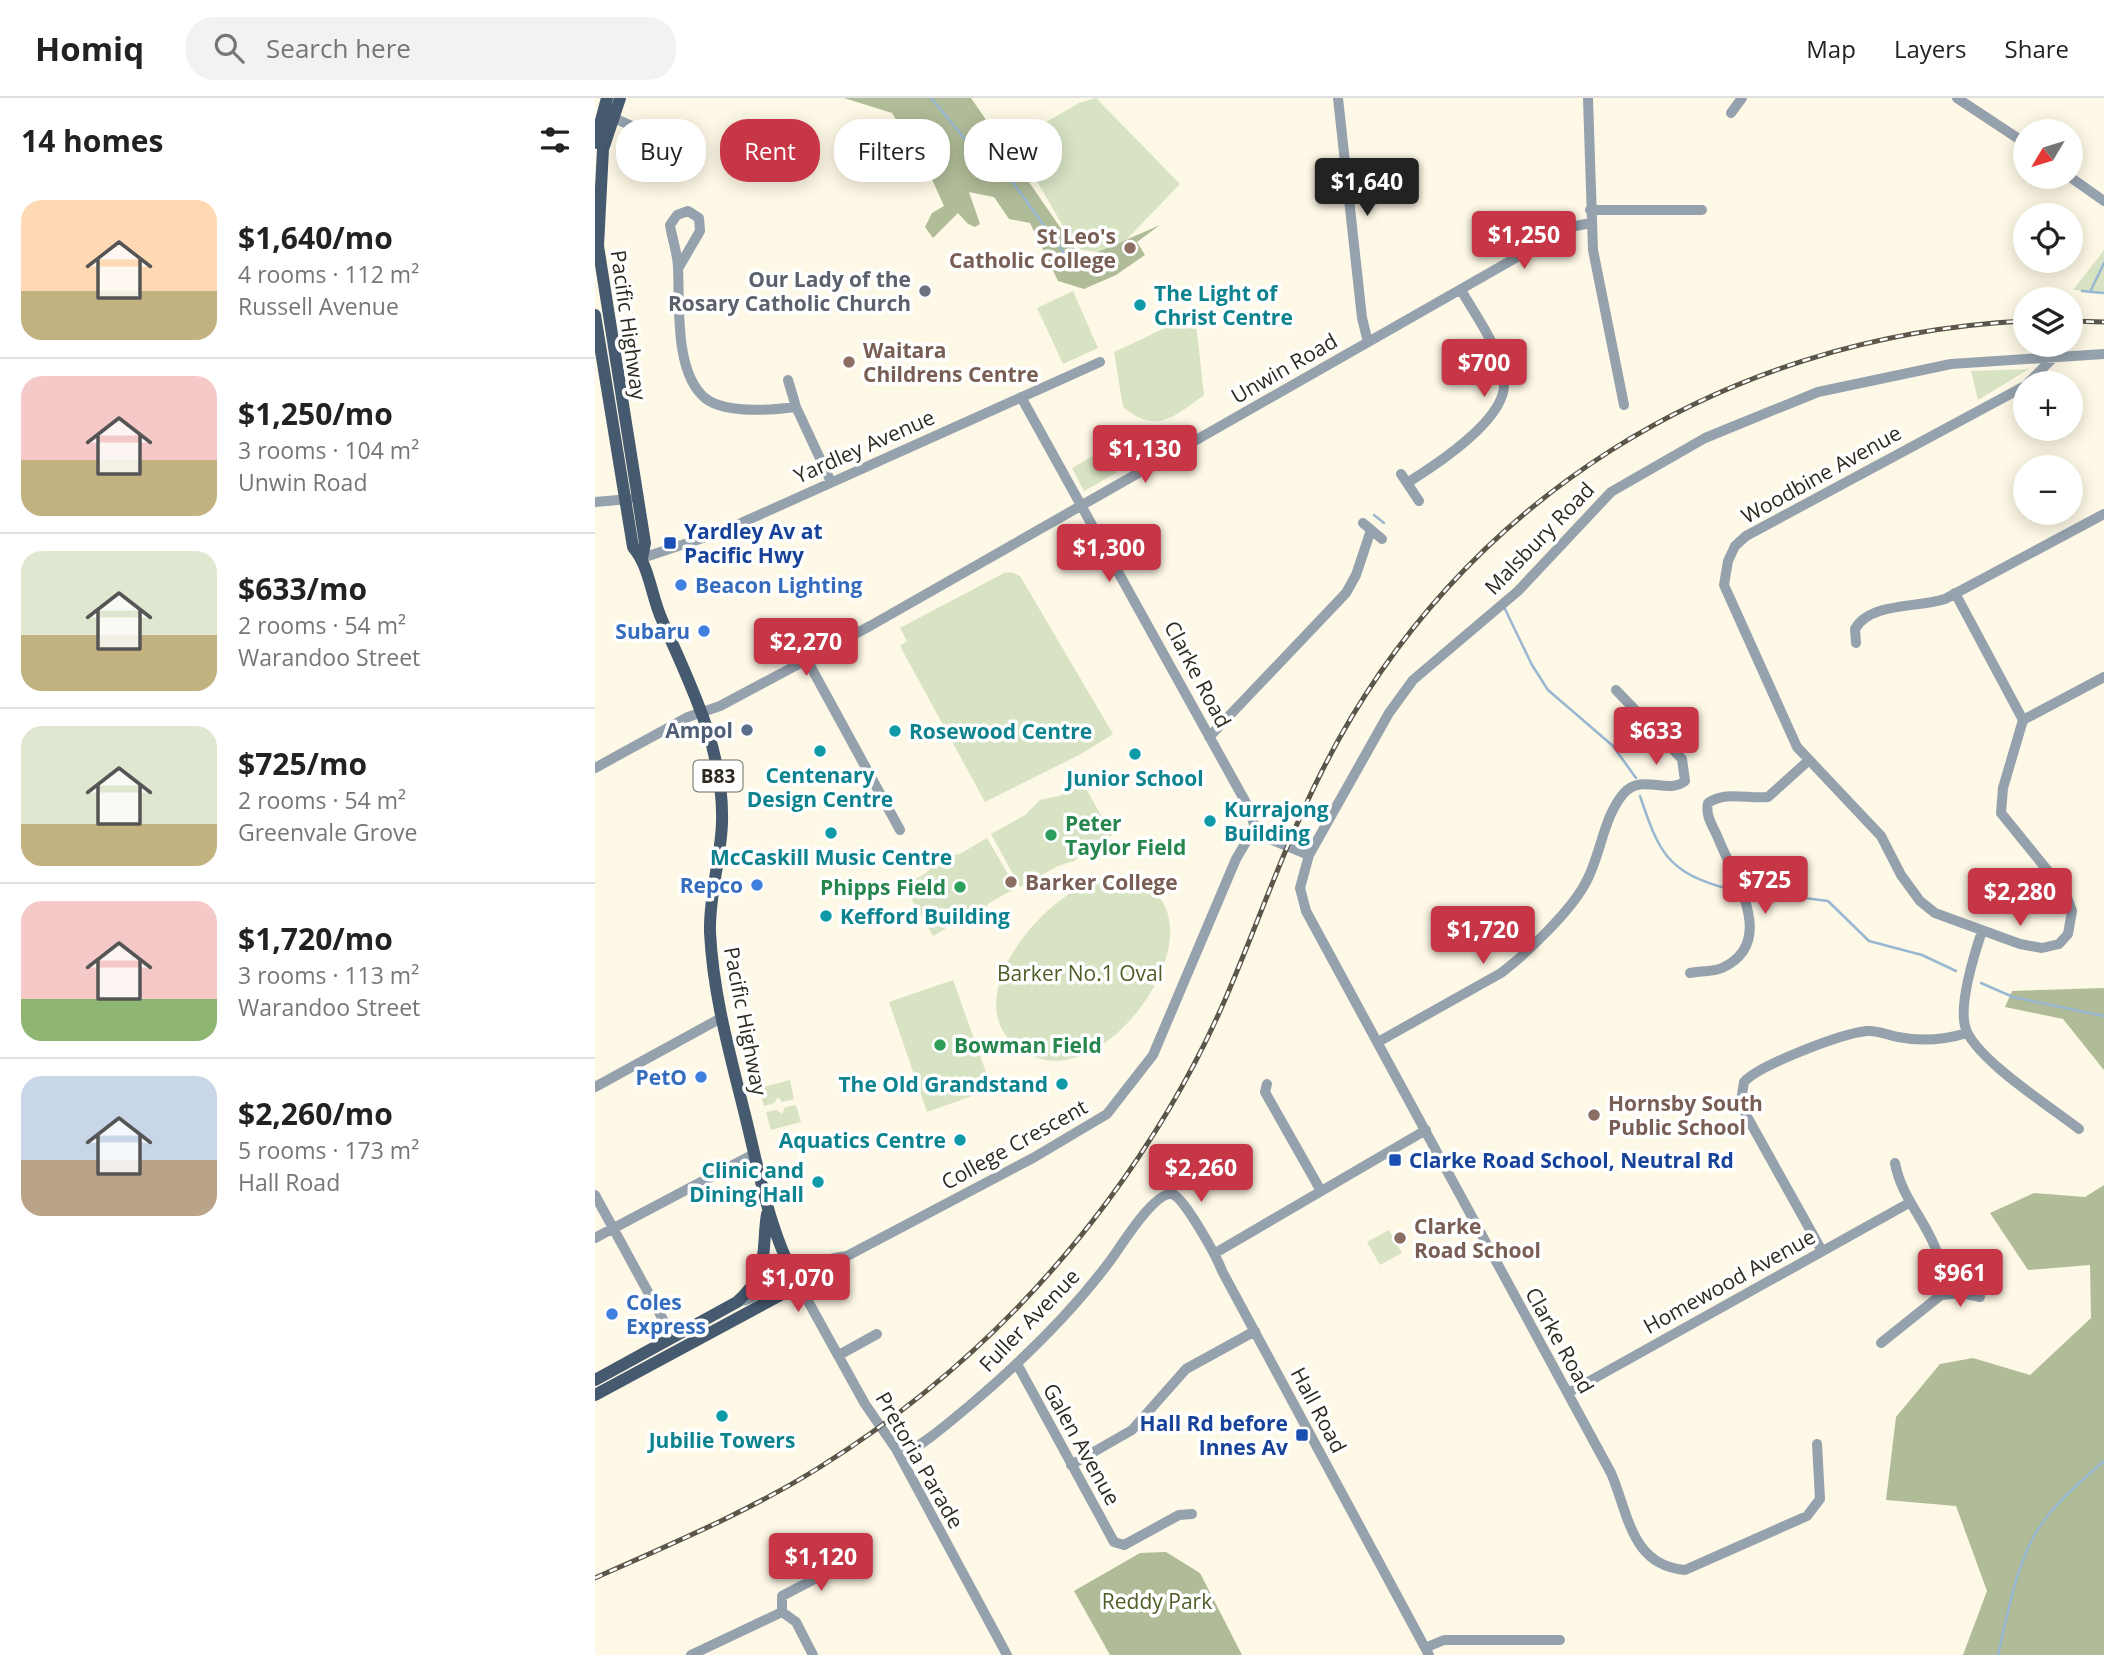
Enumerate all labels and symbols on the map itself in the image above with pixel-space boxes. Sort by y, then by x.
north arrow [2013,119,2083,189]
pin: $1,640 [1310,158,1424,218]
pin: $1,250 [1467,212,1581,271]
place label: St Leo's Catholic College [949,222,1116,274]
marker: St Leo's Catholic College [1122,240,1138,256]
street label: Pacific Highway [605,248,653,402]
place label: Our Lady of the Rosary Catholic Church [668,265,911,317]
place label: The Light of Christ Centre [1154,279,1293,331]
marker: Our Lady of the Rosary Catholic Church [917,283,933,299]
marker: The Light of Christ Centre [1132,297,1148,313]
street label: Unwin Road [1226,326,1342,410]
place label: Waitara Childrens Centre [863,336,1039,388]
pin: $700 [1443,340,1525,399]
marker: Waitara Childrens Centre [841,354,857,370]
street label: Yardley Avenue [789,402,939,490]
street label: Woodbine Avenue [1736,418,1906,530]
pin: $1,130 [1088,426,1202,485]
street label: Malsbury Road [1478,476,1600,600]
place label: Yardley Av at Pacific Hwy [684,517,823,569]
pin: $1,300 [1052,524,1166,584]
marker: Yardley Av at Pacific Hwy [662,535,678,551]
place label: Beacon Lighting [695,571,863,599]
marker: Beacon Lighting [673,577,689,593]
street label: Clarke Road [1158,616,1238,732]
place label: Subaru [615,617,690,645]
pin: $2,270 [749,618,863,678]
marker: Subaru [696,623,712,639]
pin: $633 [1615,708,1697,767]
place label: Ampol [665,716,733,744]
place label: Rosewood Centre [909,717,1092,745]
marker: Ampol [739,722,755,738]
marker: Rosewood Centre [887,723,903,739]
marker: Centenary Design Centre [812,743,828,759]
marker: Junior School [1127,746,1143,762]
road number: B83 [694,761,743,792]
place label: Centenary Design Centre [747,761,893,813]
place label: Junior School [1064,764,1204,792]
place label: Kurrajong Building [1224,795,1329,847]
place label: Peter Taylor Field [1065,809,1186,861]
marker: Kurrajong Building [1202,813,1218,829]
marker: McCaskill Music Centre [823,825,839,841]
marker: Peter Taylor Field [1043,827,1059,843]
place label: McCaskill Music Centre [710,843,952,871]
pin: $725 [1724,856,1806,916]
place label: Barker College [1025,868,1178,896]
pin: $2,280 [1963,868,2077,928]
place label: Repco [680,871,743,899]
place label: Phipps Field [820,873,946,901]
marker: Barker College [1003,874,1019,890]
marker: Repco [749,877,765,893]
marker: Phipps Field [952,879,968,895]
place label: Kefford Building [840,902,1010,930]
pin: $1,720 [1426,906,1540,966]
marker: Kefford Building [818,908,834,924]
street label: Pacific Highway [718,944,774,1098]
park label: Barker No.1 Oval [997,959,1163,987]
place label: Bowman Field [954,1031,1102,1059]
marker: Bowman Field [932,1037,948,1053]
place label: PetO [636,1063,687,1091]
marker: PetO [693,1069,709,1085]
place label: The Old Grandstand [838,1070,1048,1098]
marker: The Old Grandstand [1054,1076,1070,1092]
place label: Hornsby South Public School [1608,1089,1763,1141]
street label: College Crescent [936,1092,1092,1196]
marker: Hornsby South Public School [1586,1107,1602,1123]
place label: Aquatics Centre [779,1126,946,1154]
marker: Aquatics Centre [952,1132,968,1148]
pin: $2,260 [1144,1144,1258,1204]
place label: Clarke Road School, Neutral Rd [1409,1146,1734,1174]
marker: Clarke Road School, Neutral Rd [1387,1152,1403,1168]
place label: Clinic and Dining Hall [689,1156,804,1208]
marker: Clinic and Dining Hall [810,1174,826,1190]
place label: Clarke Road School [1414,1212,1541,1264]
street label: Homewood Avenue [1638,1222,1820,1340]
marker: Clarke Road School [1392,1230,1408,1246]
pin: $961 [1919,1250,2001,1309]
pin: $1,070 [741,1254,855,1314]
street label: Fuller Avenue [973,1262,1085,1378]
street label: Clarke Road [1519,1282,1601,1398]
place label: Coles Express [626,1288,706,1340]
marker: Coles Express [604,1306,620,1322]
street label: Hall Road [1285,1362,1353,1458]
street label: Galen Avenue [1037,1378,1127,1510]
street label: Pretoria Parade [870,1387,970,1533]
marker: Jubilie Towers [714,1408,730,1424]
place label: Hall Rd before Innes Av [1140,1409,1288,1461]
place label: Jubilie Towers [647,1426,795,1454]
marker: Hall Rd before Innes Av [1294,1427,1310,1443]
pin: $1,120 [764,1534,878,1593]
park label: Reddy Park [1102,1587,1212,1615]

